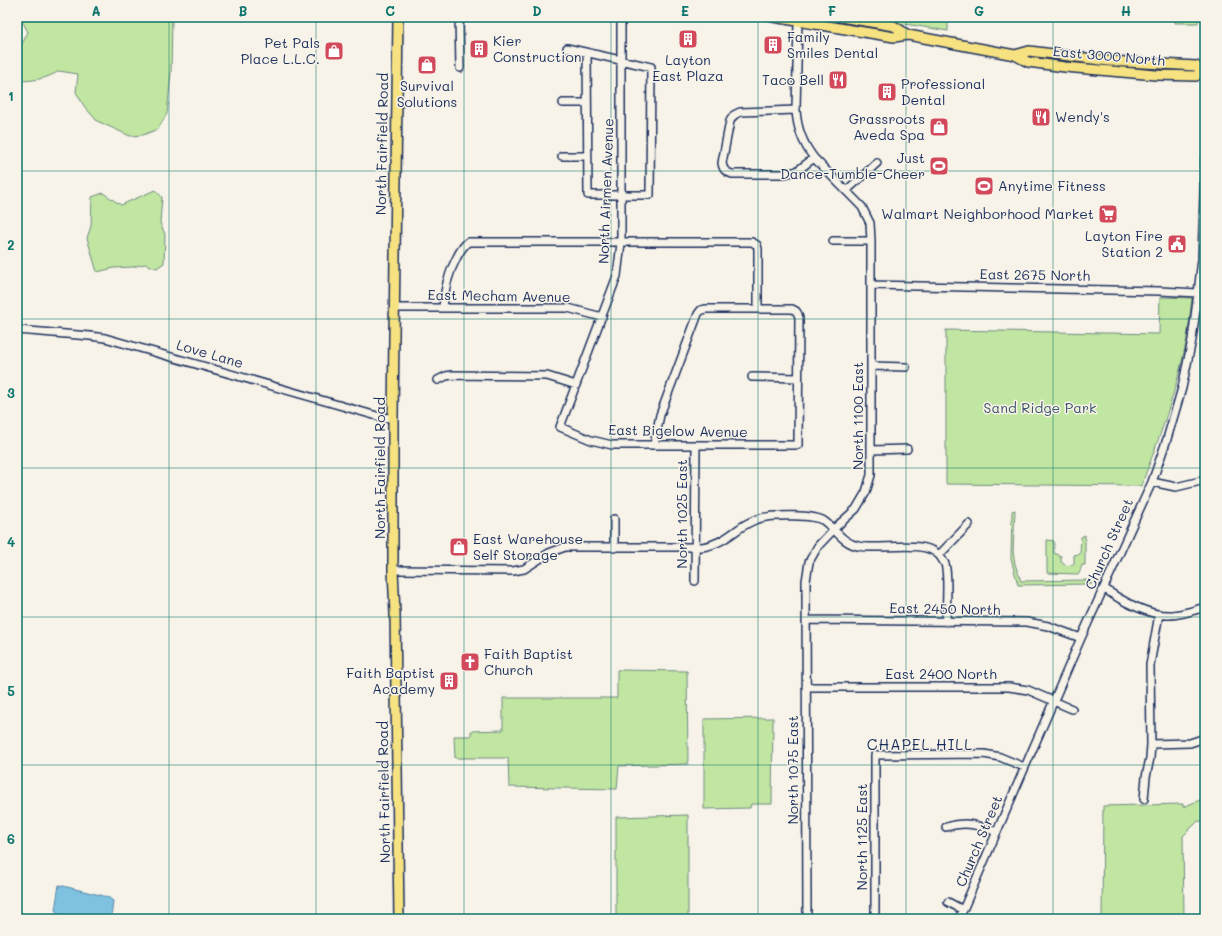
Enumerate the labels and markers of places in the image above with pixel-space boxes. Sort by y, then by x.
place label: Family Smiles Dental [787,27,878,62]
building icon: Layton East Plaza [677,28,699,50]
place label: Kier Construction [493,31,581,66]
place label: Pet Pals Place L.L.C. [241,33,320,68]
building icon: Family Smiles Dental [762,34,784,56]
building icon: Kier Construction [468,38,490,60]
shop icon: Pet Pals Place L.L.C. [323,40,345,62]
place label: Layton East Plaza [652,50,724,85]
shop icon: Survival Solutions [416,54,438,76]
restaurant icon: Taco Bell [827,69,849,91]
place label: Taco Bell [762,70,824,89]
place label: Professional Dental [901,74,985,109]
place label: Survival Solutions [397,76,457,111]
building icon: Professional Dental [876,81,898,103]
restaurant icon: Wendy's [1030,106,1052,128]
place label: Wendy's [1055,107,1110,126]
place label: Grassroots Aveda Spa [849,109,925,144]
shop icon: Grassroots Aveda Spa [928,116,950,138]
place label: Just Dance-Tumble-Cheer [780,148,925,183]
sports icon: Just Dance-Tumble-Cheer [928,155,950,177]
sports icon: Anytime Fitness [973,175,995,197]
place label: Anytime Fitness [998,176,1106,195]
supermarket icon: Walmart Neighborhood Market [1097,203,1119,225]
place label: Walmart Neighborhood Market [881,204,1094,223]
place label: Layton Fire Station 2 [1085,226,1163,261]
public building icon: Layton Fire Station 2 [1166,233,1188,255]
place label: East Warehouse Self Storage [473,529,583,564]
shop icon: East Warehouse Self Storage [448,536,470,558]
place label: Faith Baptist Church [484,644,573,679]
church icon: Faith Baptist Church [459,651,481,673]
place label: Faith Baptist Academy [346,663,435,698]
building icon: Faith Baptist Academy [438,670,460,692]

